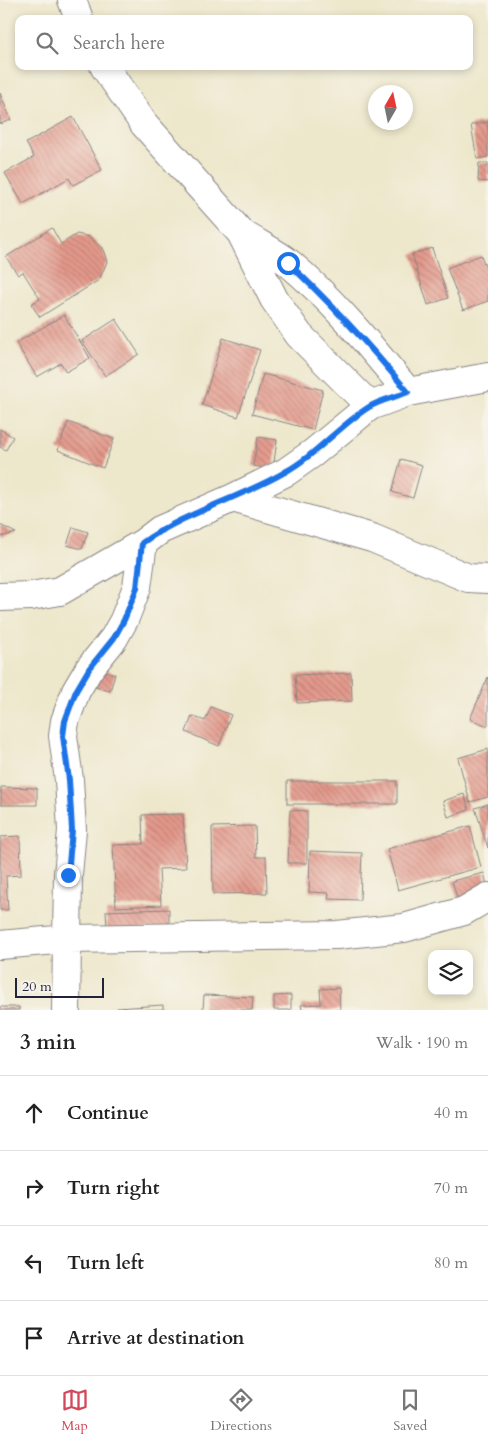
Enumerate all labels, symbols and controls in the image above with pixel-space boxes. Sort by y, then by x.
search box [15,15,473,70]
icon: search [33,29,61,57]
text: Search here [73,30,165,56]
north arrow [368,85,413,130]
route start [277,252,300,275]
route end [57,864,80,887]
map controls [428,950,473,995]
button: layers [428,950,473,995]
scale bar [15,975,104,998]
text: 20 m [22,977,52,996]
text: 3 min [20,1028,76,1057]
text: Walk · 190 m [376,1032,468,1054]
icon: ahead [20,1099,48,1127]
text: Continue [67,1100,149,1126]
text: 40 m [434,1102,468,1124]
icon: right [20,1174,48,1202]
text: Turn right [67,1175,159,1201]
text: 70 m [434,1177,468,1199]
icon: left [20,1249,48,1277]
text: Turn left [67,1250,144,1276]
text: 80 m [434,1252,468,1274]
icon: arrive [20,1324,48,1352]
text: Arrive at destination [67,1325,244,1351]
tab: Map [61,1386,89,1435]
tab: Directions [210,1386,272,1435]
tab: Saved [393,1386,427,1435]

